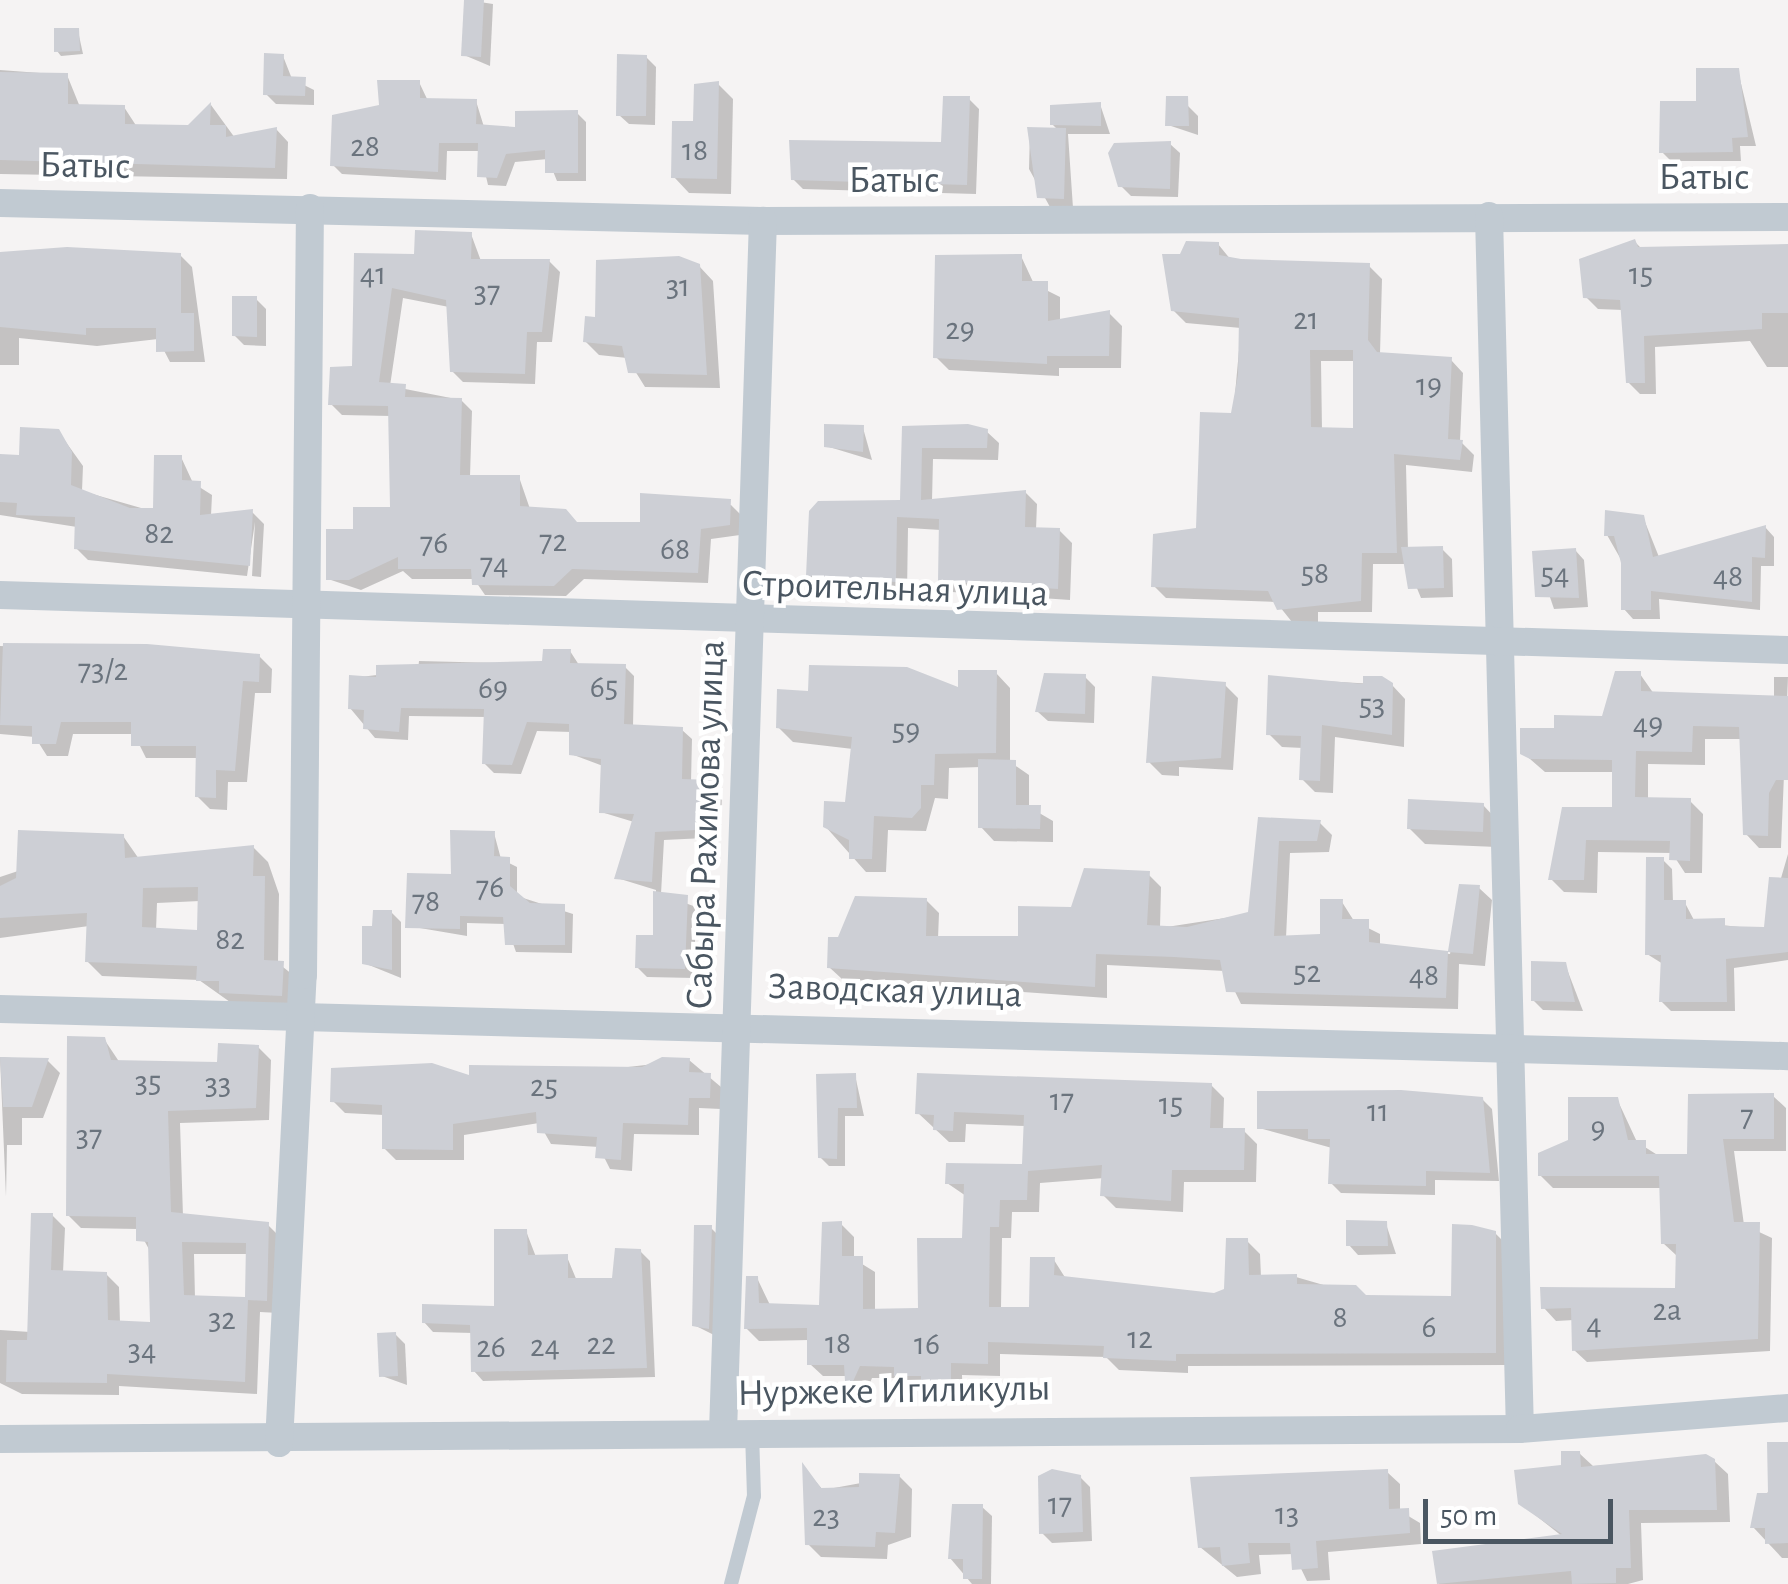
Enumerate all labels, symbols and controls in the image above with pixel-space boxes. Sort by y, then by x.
house number: 28 [350,127,380,165]
house number: 18 [682,131,708,169]
street label: Батыс [39,143,131,191]
street label: Батыс [1658,156,1750,202]
street label: Батыс [848,159,940,205]
house number: 41 [360,255,386,293]
house number: 15 [1629,255,1653,293]
house number: 31 [666,267,690,305]
house number: 37 [474,273,500,311]
house number: 21 [1293,300,1319,338]
house number: 29 [945,310,975,348]
house number: 19 [1416,366,1442,404]
house number: 82 [144,514,174,552]
house number: 72 [539,522,567,560]
house number: 76 [420,524,448,562]
house number: 68 [660,530,690,568]
house number: 74 [480,545,508,583]
house number: 58 [1301,554,1329,592]
house number: 54 [1541,555,1569,593]
house number: 48 [1713,557,1743,595]
street label: Строительная улица [741,562,1049,618]
street label: Сабыра Рахимова улица [678,639,736,1011]
house number: 73/2 [78,651,128,689]
house number: 65 [590,668,618,706]
house number: 69 [478,669,508,707]
house number: 53 [1359,686,1385,724]
house number: 49 [1633,705,1663,743]
house number: 59 [892,711,920,749]
house number: 76 [476,868,504,906]
house number: 78 [412,882,440,920]
house number: 82 [215,920,245,958]
house number: 52 [1293,953,1321,991]
house number: 48 [1409,956,1439,994]
street label: Заводская улица [767,965,1023,1019]
house number: 35 [135,1063,161,1101]
house number: 33 [205,1065,231,1103]
house number: 25 [530,1067,558,1105]
house number: 17 [1050,1081,1074,1119]
house number: 15 [1159,1085,1183,1123]
house number: 11 [1367,1092,1389,1130]
house number: 7 [1740,1097,1754,1135]
house number: 9 [1590,1109,1606,1147]
house number: 37 [76,1117,102,1155]
house number: 2а [1652,1291,1682,1329]
house number: 8 [1332,1298,1348,1336]
house number: 32 [208,1300,236,1338]
house number: 4 [1586,1305,1602,1343]
house number: 6 [1421,1308,1437,1346]
house number: 12 [1127,1319,1153,1357]
house number: 18 [825,1324,851,1362]
house number: 22 [586,1325,616,1363]
house number: 16 [914,1325,940,1363]
house number: 24 [530,1327,560,1365]
house number: 26 [476,1328,506,1366]
house number: 34 [128,1331,156,1369]
street label: Нуржеке Игиликулы [737,1366,1051,1418]
scale bar [1428,1479,1618,1541]
house number: 17 [1048,1485,1072,1523]
house number: 13 [1275,1495,1299,1533]
house number: 23 [812,1497,840,1535]
text: 50 m [1440,1501,1497,1531]

